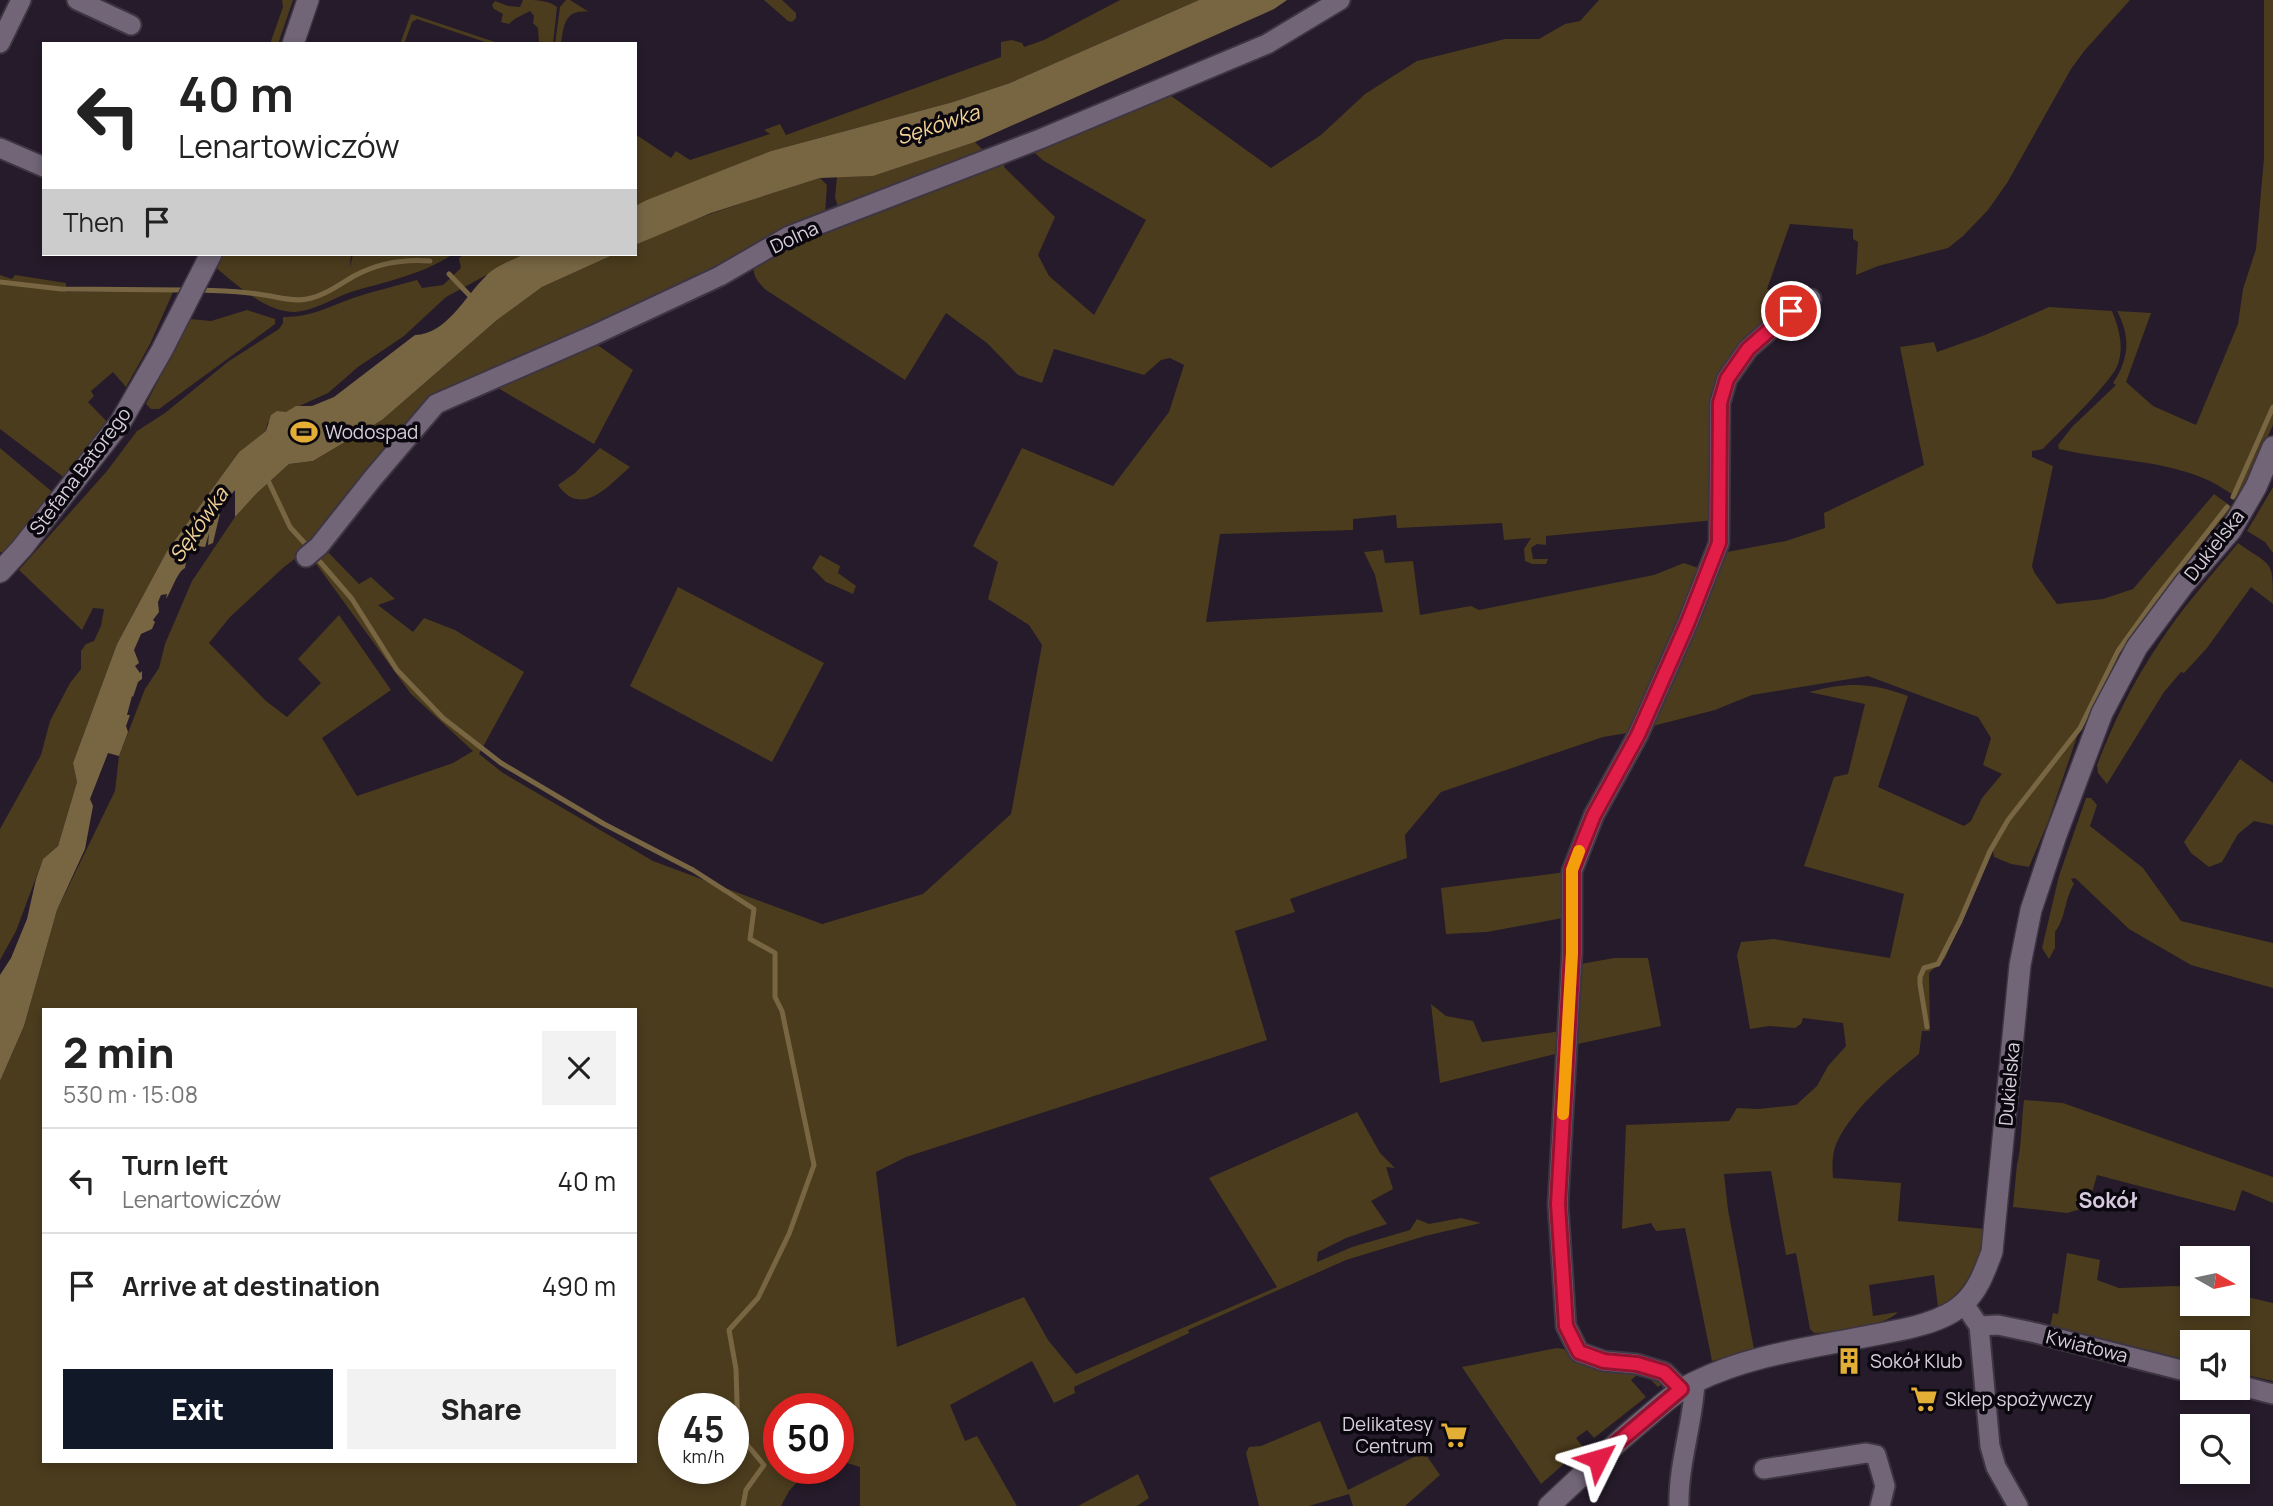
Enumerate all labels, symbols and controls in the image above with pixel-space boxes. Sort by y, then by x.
text: 40 m [178,60,294,127]
icon: left [63,70,154,161]
water label: Sękówka [893,97,984,151]
text: Lenartowiczów [178,124,400,168]
icon: arrive [138,203,176,241]
text: Then [63,204,124,240]
street label: Dolna [766,215,822,259]
pin [1761,281,1821,341]
icon: arrive [1772,292,1810,330]
street label: Stefana Batorego [23,402,137,540]
sports icon: Wodospad [289,417,319,447]
place label: Wodospad [325,419,418,445]
water label: Sękówka [162,480,235,568]
street label: Dukielska [2178,504,2250,586]
text: 2 min [63,1023,174,1081]
button: close [542,1031,616,1105]
street label: Dukielska [1992,1041,2026,1127]
text: 530 m · 15:08 [63,1078,198,1110]
text: Turn left [122,1147,229,1183]
icon: left [63,1162,101,1200]
text: 40 m [558,1163,616,1199]
text: Lenartowiczów [122,1183,281,1215]
district label: Sokół [2078,1186,2138,1214]
north arrow [2180,1246,2250,1316]
map controls [2180,1246,2250,1484]
icon: arrive [63,1267,101,1305]
text: Arrive at destination [122,1268,380,1304]
text: 490 m [542,1268,616,1304]
street label: Kwiatowa [2043,1323,2131,1369]
button: sound [2180,1330,2250,1400]
building icon: Sokół Klub [1834,1346,1864,1376]
place label: Sokół Klub [1870,1348,1963,1374]
button: Exit [63,1369,333,1449]
button: Share [347,1369,616,1449]
supermarket icon: Sklep spożywczy [1909,1384,1939,1414]
place label: Sklep spożywczy [1945,1386,2093,1412]
speed limit sign: 50 [763,1393,854,1484]
text: 45 [683,1405,724,1453]
place label: Delikatesy Centrum [1342,1411,1433,1459]
button: search [2180,1414,2250,1484]
supermarket icon: Delikatesy Centrum [1439,1420,1469,1450]
position arrow [1561,1422,1635,1496]
text: km/h [683,1444,724,1468]

